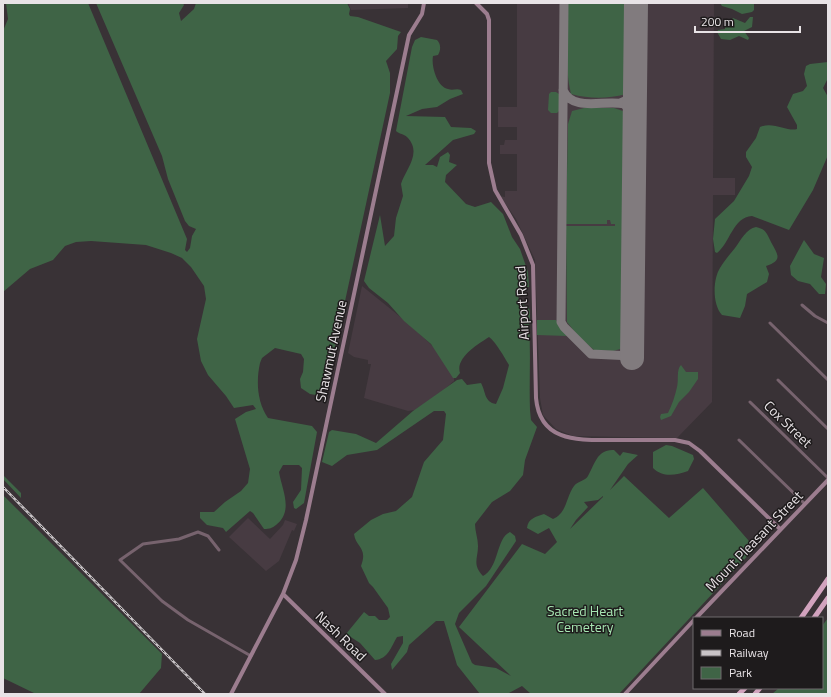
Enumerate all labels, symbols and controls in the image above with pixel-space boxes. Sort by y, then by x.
scale bar [695,8,800,34]
text: 200 m [701,12,734,31]
street label: Airport Road [509,265,534,341]
street label: Shawmut Avenue [309,298,352,404]
street label: Cox Street [759,395,817,452]
street label: Mount Pleasant Street [700,486,807,596]
park label: Sacred Heart Cemetery [547,600,623,637]
street label: Nash Road [311,606,372,665]
legend [693,617,823,689]
text: Road [729,623,755,642]
text: Railway [729,643,769,662]
text: Park [729,663,752,682]

